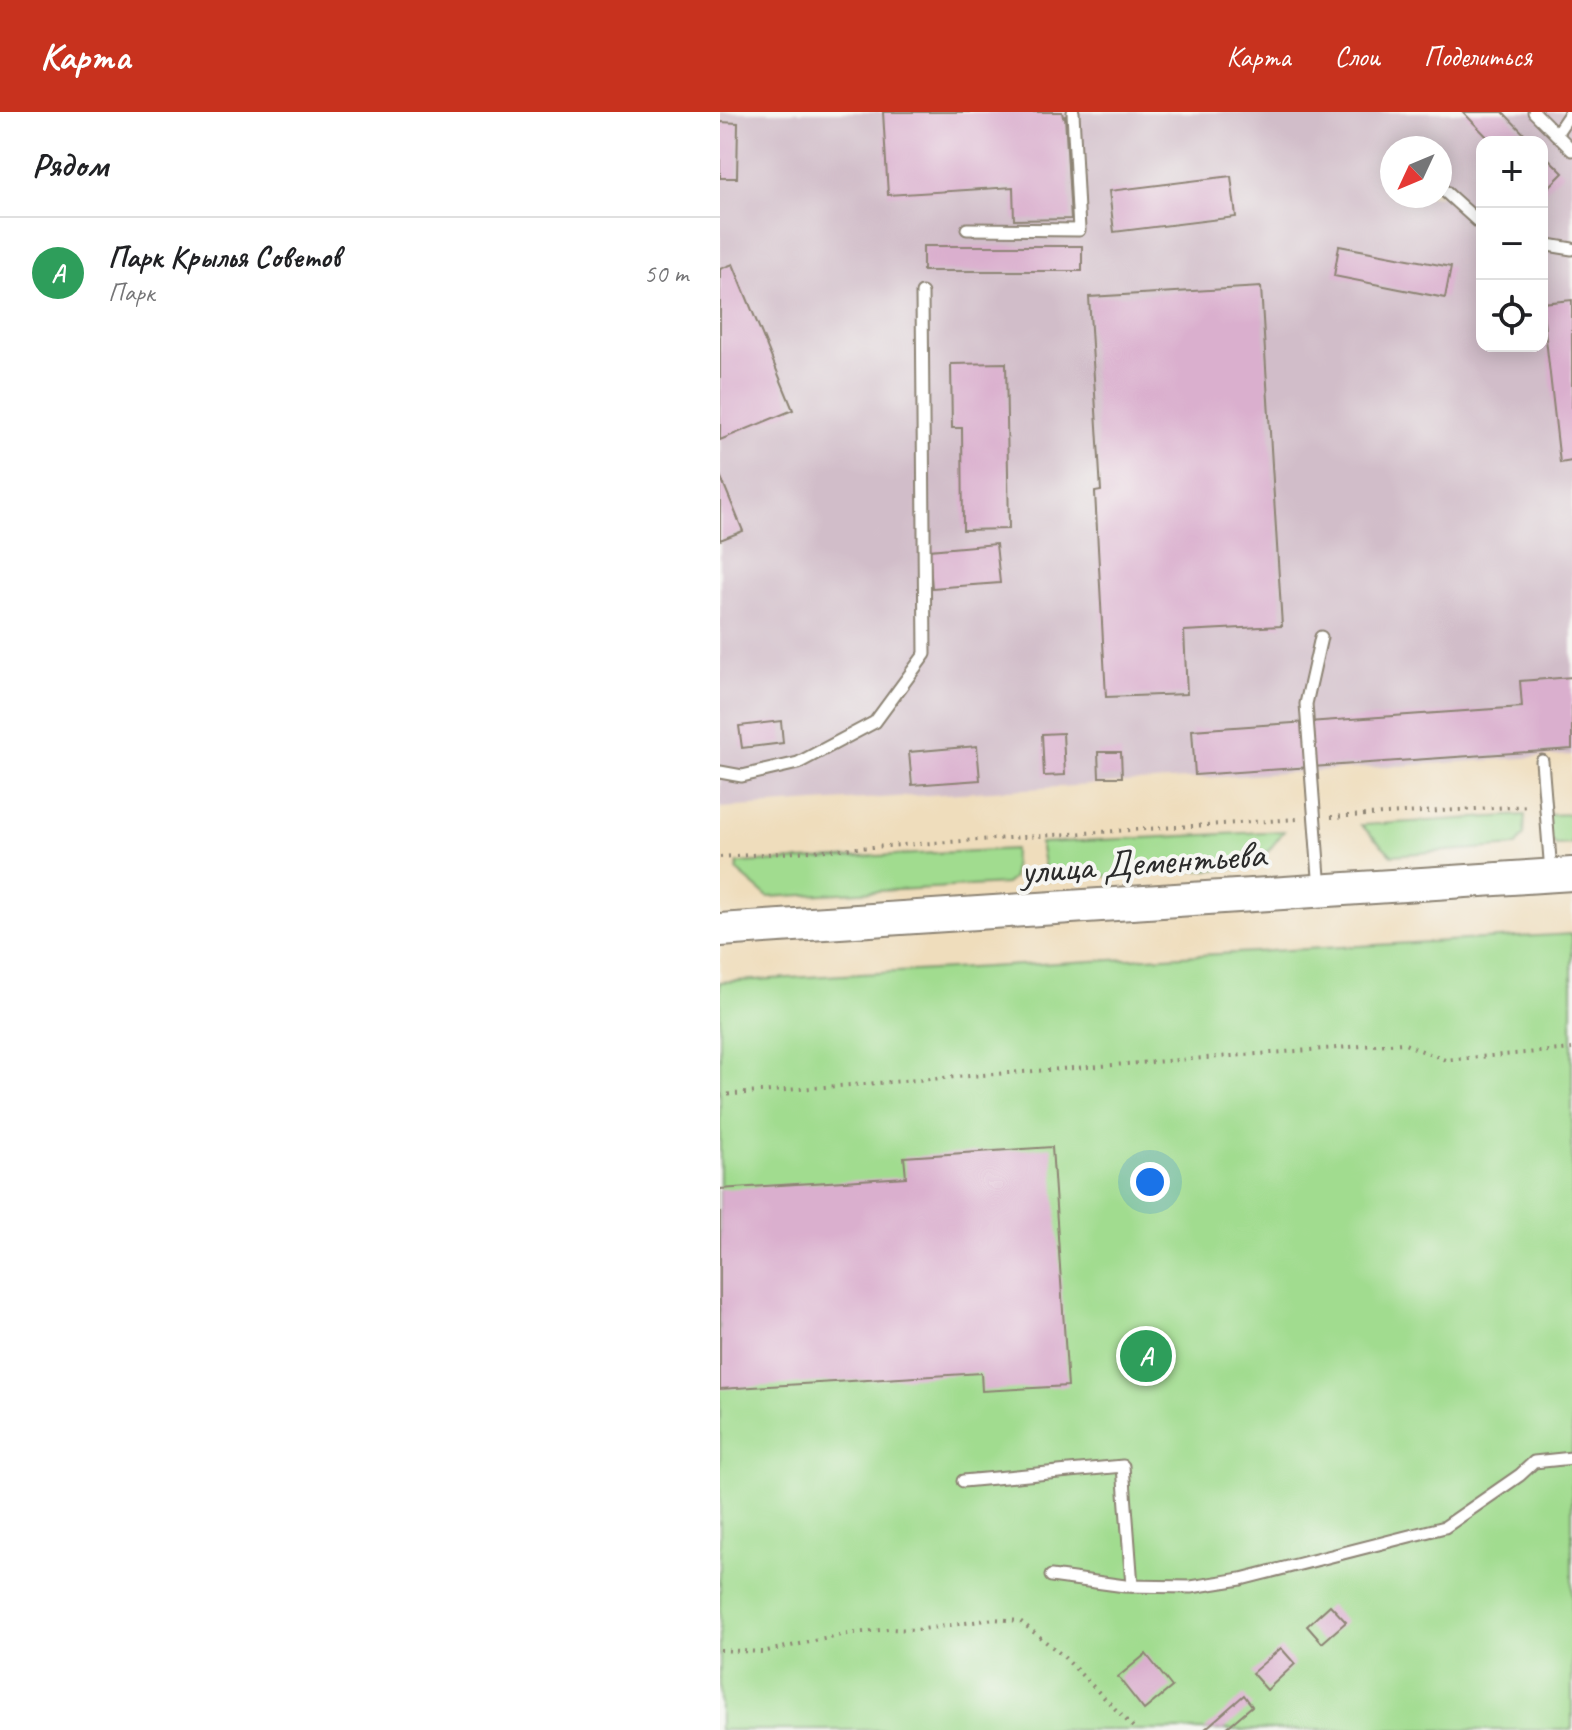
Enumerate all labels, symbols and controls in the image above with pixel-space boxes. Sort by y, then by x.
text: Карта [40,33,130,80]
text: Карта [1227,39,1291,74]
text: Слои [1335,39,1380,74]
text: Поделиться [1424,39,1532,74]
north arrow [1380,136,1452,208]
map controls [1476,136,1548,352]
button: + [1476,136,1548,208]
text: Рядом [32,143,108,186]
button: − [1476,208,1548,280]
text: Парк Крылья Советов [108,238,340,276]
text: A [51,257,65,290]
text: 50 m [644,257,688,290]
text: Парк [108,276,154,309]
button: locate [1476,280,1548,352]
street label: улица Дементьева [1017,830,1269,895]
your location [1130,1162,1170,1202]
pin: A [1120,1326,1172,1386]

